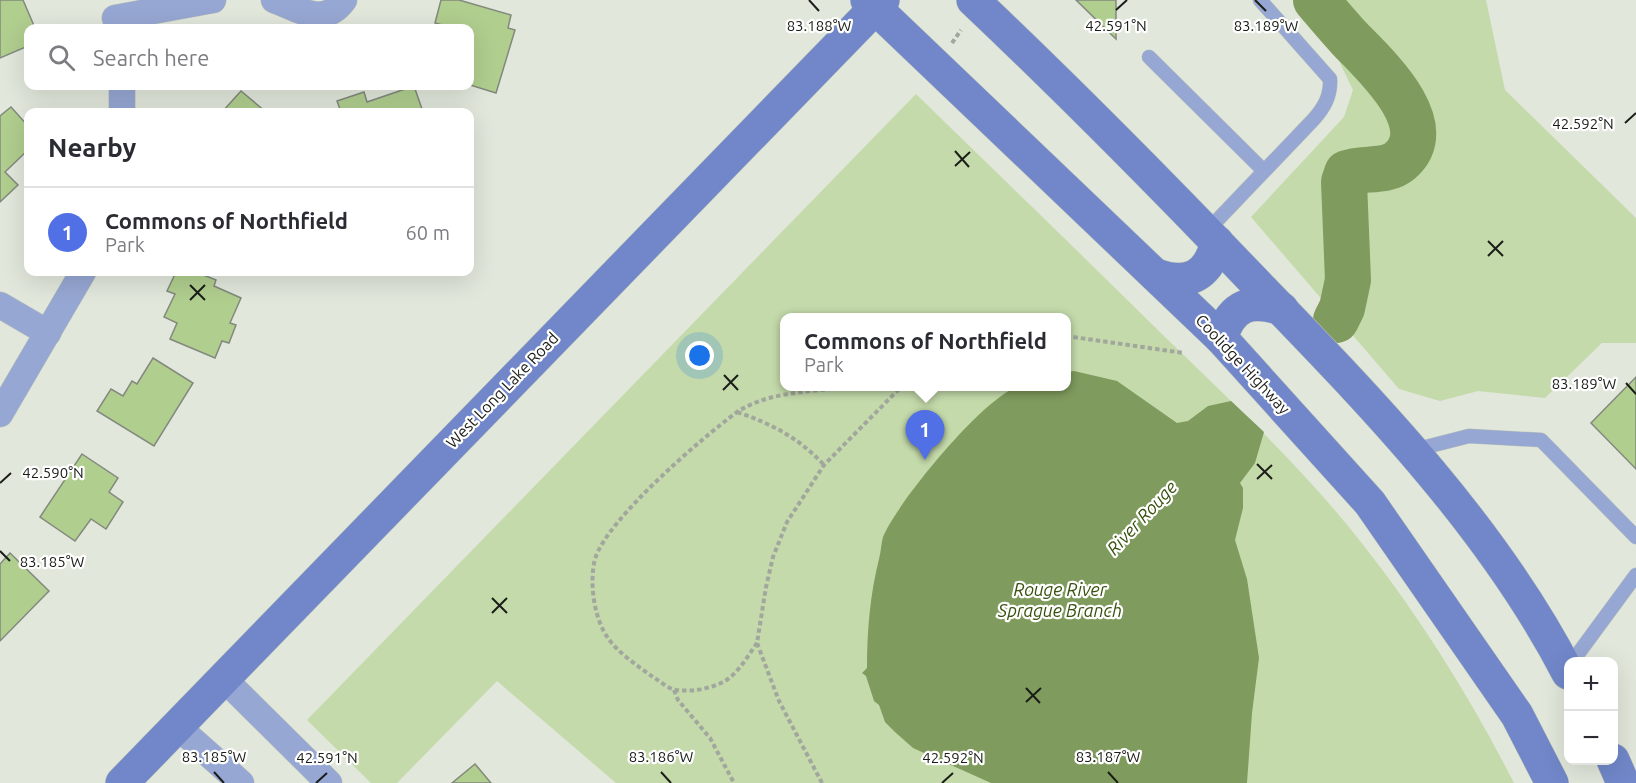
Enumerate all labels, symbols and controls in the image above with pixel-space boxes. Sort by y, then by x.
text: 83.188°W [787,17,851,34]
text: 42.591°N [1085,17,1147,34]
text: 83.189°W [1234,17,1298,34]
search box [24,24,474,90]
icon: search [45,41,78,74]
text: Search here [93,45,209,70]
text: 42.592°N [1552,115,1614,132]
text: Nearby [48,133,136,162]
text: Commons of Northfield [105,208,348,233]
text: 1 [62,221,73,244]
text: 60 m [406,221,450,244]
text: Park [105,233,145,256]
street label: Coolidge Highway [1192,311,1294,418]
popup [780,313,1071,391]
text: Commons of Northfield [804,328,1047,353]
street label: West Long Lake Road [442,329,562,451]
your location [685,341,714,370]
text: Park [804,353,844,376]
text: 83.189°W [1552,375,1616,392]
pin: 1 [906,410,944,460]
text: 42.590°N [22,464,84,481]
water label: River Rouge [1102,476,1180,558]
text: 83.185°W [20,553,84,570]
water label: Rouge River Sprague Branch [997,579,1122,620]
map controls [1564,657,1618,765]
button: + [1564,657,1618,711]
button: − [1564,711,1618,765]
text: 83.185°W [182,748,246,765]
text: 83.186°W [629,748,693,765]
text: 83.187°W [1076,748,1140,765]
text: 42.591°N [296,749,358,766]
text: 42.592°N [922,749,984,766]

